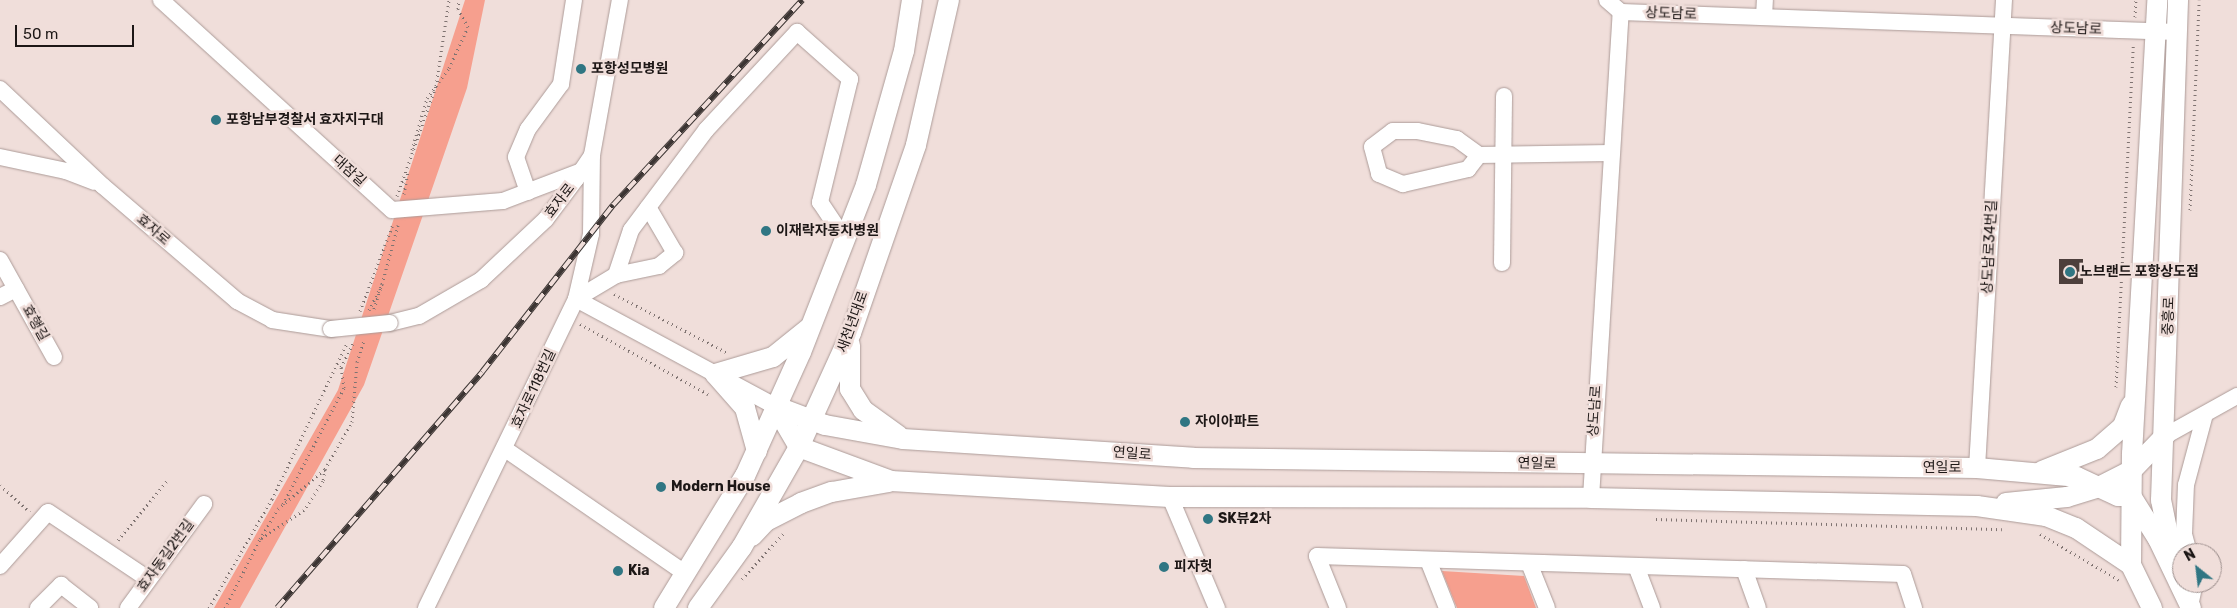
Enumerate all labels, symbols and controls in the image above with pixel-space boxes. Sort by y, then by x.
street label: 상도남로 [1645,5,1697,23]
scale bar [18,15,136,47]
street label: 상도남로 [2050,20,2102,38]
text: 50 m [23,25,58,43]
place label: 포항성모병원 [591,61,668,77]
marker: 포항성모병원 [575,63,587,75]
place label: 포항남부경찰서 효자지구대 [226,112,384,128]
marker: 포항남부경찰서 효자지구대 [210,114,222,126]
street label: 대잠길 [329,152,369,190]
street label: 효자로 [541,181,579,221]
street label: 상도남로34번길 [1979,199,2001,295]
street label: 효자로 [133,211,173,249]
place label: 이재락자동차병원 [776,223,879,239]
marker: 이재락자동차병원 [760,225,772,237]
place label: 노브랜드 포항상도점 [2080,264,2199,280]
marker: 노브랜드 포항상도점 [2064,266,2076,278]
street label: 새천년대로 [834,289,872,355]
street label: 중흥로 [2160,296,2178,336]
street label: 효행길 [18,302,52,344]
street label: 효자로118번길 [508,347,560,431]
street label: 상도남로 [1585,385,1605,437]
place label: 자이아파트 [1195,414,1259,430]
marker: 자이아파트 [1179,416,1191,428]
street label: 연일로 [1112,444,1152,464]
street label: 연일로 [1518,455,1556,473]
street label: 연일로 [1923,460,1961,476]
place label: Modern House [671,479,771,495]
marker: Modern House [655,481,667,493]
place label: SK뷰2차 [1218,511,1271,527]
marker: SK뷰2차 [1202,513,1214,525]
street label: 효자동길2번길 [134,516,198,596]
north arrow [2172,543,2222,593]
text: N [2181,545,2198,565]
place label: 피자헛 [1174,559,1213,575]
marker: 피자헛 [1158,561,1170,573]
place label: Kia [628,563,650,579]
marker: Kia [612,565,624,577]

